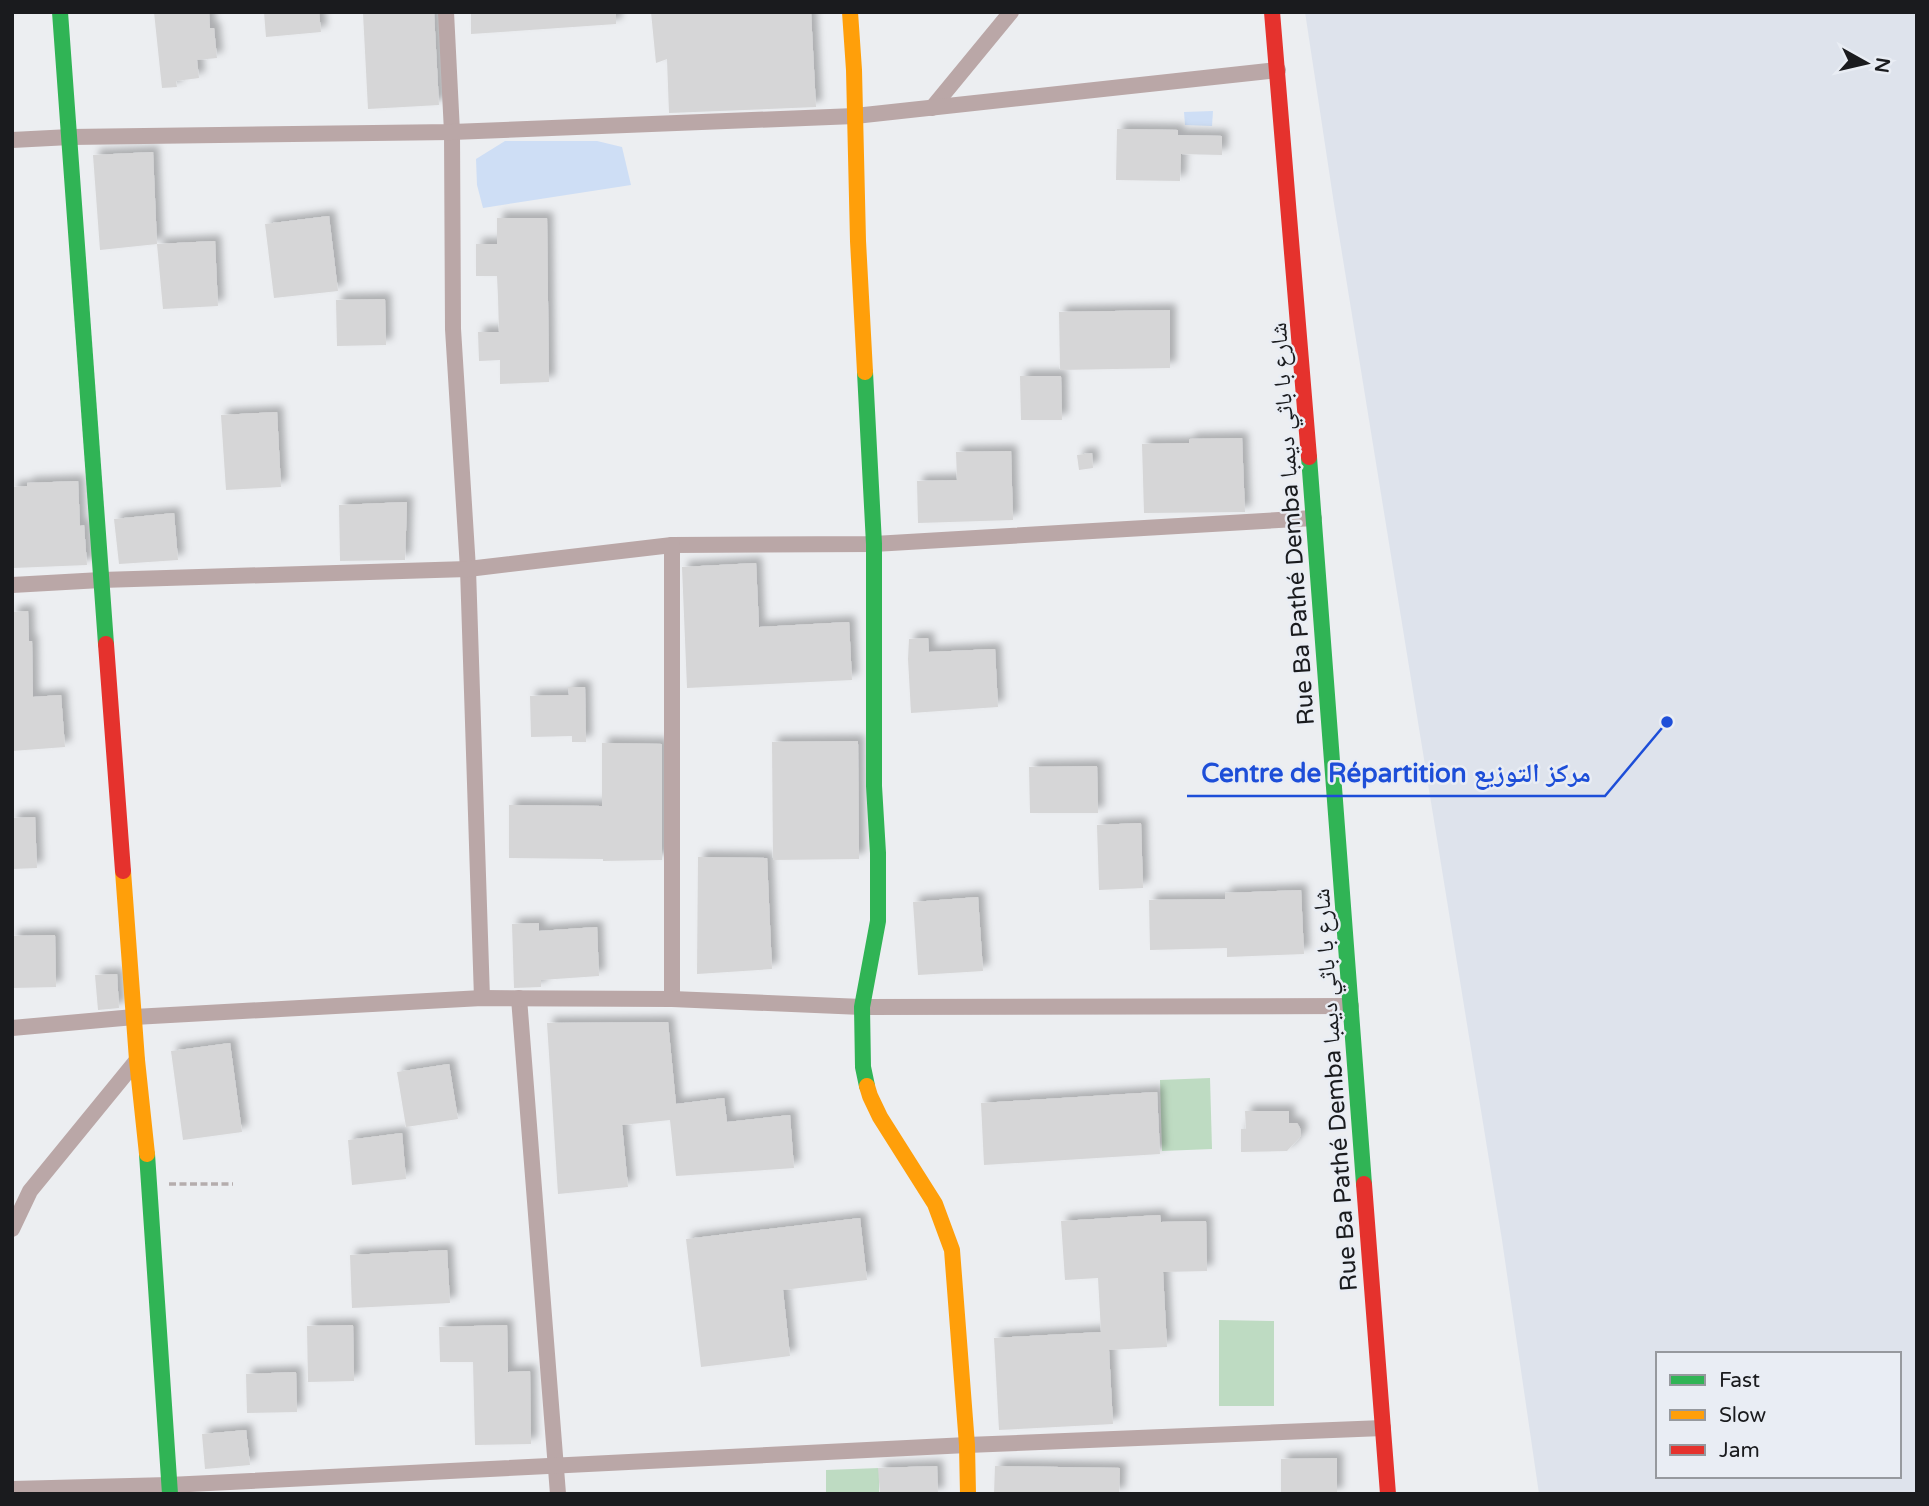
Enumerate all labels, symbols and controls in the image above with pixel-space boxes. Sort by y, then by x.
north arrow [1831,28,1901,98]
text: N [1870,56,1894,74]
street label: Rue Ba Pathé Demba شارع با باثي ديمبا [1264,321,1325,726]
callout: Centre de Répartition مركز التوزيع [1187,749,1605,796]
text: Centre de Répartition مركز التوزيع [1201,758,1591,790]
street label: Rue Ba Pathé Demba شارع با باثي ديمبا [1307,887,1368,1292]
legend [1656,1352,1901,1478]
text: Fast [1719,1368,1760,1393]
text: Slow [1719,1403,1767,1428]
text: Jam [1719,1438,1760,1463]

